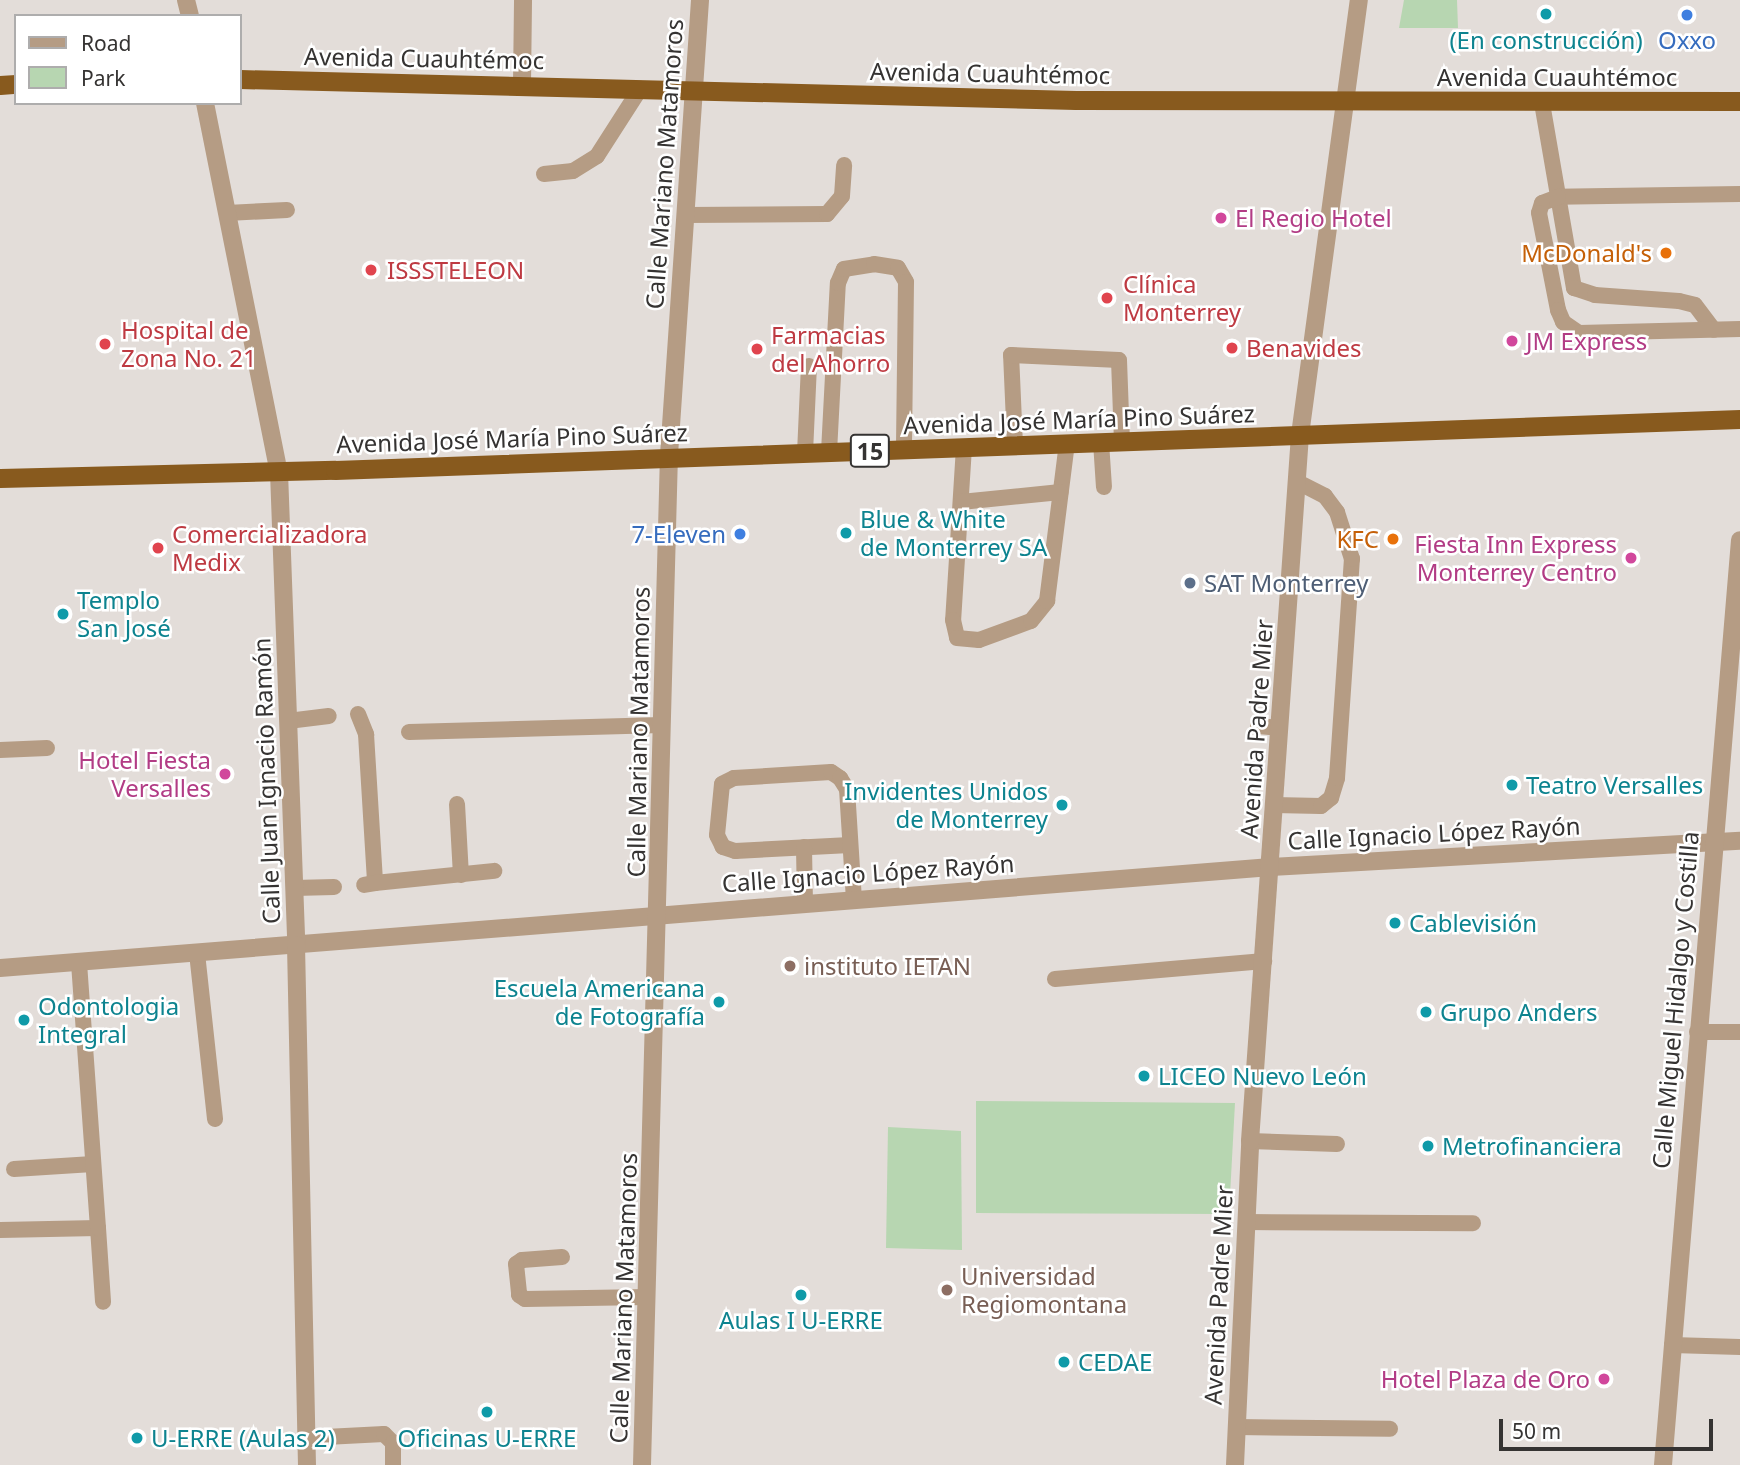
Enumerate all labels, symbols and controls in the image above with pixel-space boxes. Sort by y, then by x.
marker: (En construcción) [1538,6,1554,22]
marker: Oxxo [1679,7,1695,23]
legend [14,14,242,105]
street label: Calle Mariano Matamoros [639,18,689,310]
place label: (En construcción) [1449,26,1643,54]
place label: Oxxo [1658,26,1716,54]
text: Road [81,29,131,57]
street label: Avenida Cuauhtémoc [304,42,544,74]
street label: Avenida Cuauhtémoc [870,57,1110,89]
street label: Avenida Cuauhtémoc [1437,63,1677,91]
text: Park [81,64,125,92]
place label: El Regio Hotel [1235,204,1392,232]
marker: El Regio Hotel [1213,210,1229,226]
place label: McDonald's [1521,239,1652,267]
marker: McDonald's [1658,245,1674,261]
place label: ISSSTELEON [387,256,524,284]
marker: ISSSTELEON [361,260,381,280]
place label: Clínica Monterrey [1123,270,1241,326]
marker: Clínica Monterrey [1097,288,1117,308]
place label: Hospital de Zona No. 21 [121,316,257,372]
place label: Farmacias del Ahorro [771,321,890,377]
place label: JM Express [1526,327,1647,355]
marker: JM Express [1504,333,1520,349]
marker: Hospital de Zona No. 21 [95,334,115,354]
place label: Benavides [1246,334,1362,362]
marker: Benavides [1224,340,1240,356]
marker: Farmacias del Ahorro [749,341,765,357]
street label: Avenida José María Pino Suárez [903,398,1255,440]
street label: Avenida José María Pino Suárez [336,417,688,459]
road number: 15 [849,432,891,471]
place label: Blue & White de Monterrey SA [860,505,1047,561]
place label: Comercializadora Medix [172,520,368,576]
place label: 7-Eleven [631,520,726,548]
marker: Blue & White de Monterrey SA [838,525,854,541]
place label: KFC [1337,525,1379,553]
marker: 7-Eleven [732,526,748,542]
place label: Fiesta Inn Express Monterrey Centro [1414,530,1617,586]
marker: KFC [1385,531,1401,547]
marker: Comercializadora Medix [150,540,166,556]
marker: Fiesta Inn Express Monterrey Centro [1623,550,1639,566]
place label: SAT Monterrey [1204,569,1368,597]
marker: SAT Monterrey [1182,575,1198,591]
place label: Templo San José [77,586,171,642]
street label: Calle Mariano Matamoros [621,586,655,878]
marker: Templo San José [55,606,71,622]
street label: Avenida Padre Mier [1234,618,1278,840]
street label: Calle Juan Ignacio Ramón [247,637,285,925]
place label: Hotel Fiesta Versalles [78,746,211,802]
marker: Hotel Fiesta Versalles [217,766,233,782]
place label: Teatro Versalles [1526,771,1703,799]
place label: Invidentes Unidos de Monterrey [844,777,1048,833]
marker: Teatro Versalles [1504,777,1520,793]
marker: Invidentes Unidos de Monterrey [1054,797,1070,813]
street label: Calle Ignacio López Rayón [1287,811,1581,855]
street label: Calle Miguel Hidalgo y Costilla [1646,830,1704,1170]
street label: Calle Ignacio López Rayón [721,848,1015,898]
place label: Cablevisión [1409,909,1537,937]
marker: Cablevisión [1387,915,1403,931]
place label: instituto IETAN [804,952,971,980]
marker: instituto IETAN [782,958,798,974]
place label: Escuela Americana de Fotografía [494,974,705,1030]
place label: Odontologia Integral [38,992,179,1048]
marker: Escuela Americana de Fotografía [711,994,727,1010]
place label: Grupo Anders [1440,998,1598,1026]
marker: Grupo Anders [1418,1004,1434,1020]
marker: Odontologia Integral [16,1012,32,1028]
place label: LICEO Nuevo León [1158,1062,1367,1090]
marker: LICEO Nuevo León [1136,1068,1152,1084]
place label: Metrofinanciera [1442,1132,1622,1160]
marker: Metrofinanciera [1420,1138,1436,1154]
street label: Calle Mariano Matamoros [604,1152,642,1444]
street label: Avenida Padre Mier [1198,1184,1238,1406]
place label: Universidad Regiomontana [961,1262,1127,1318]
marker: Universidad Regiomontana [939,1282,955,1298]
marker: Aulas I U-ERRE [793,1287,809,1303]
place label: Aulas I U-ERRE [719,1306,883,1334]
place label: CEDAE [1078,1348,1152,1376]
marker: CEDAE [1056,1354,1072,1370]
place label: Hotel Plaza de Oro [1381,1365,1590,1393]
marker: Hotel Plaza de Oro [1596,1371,1612,1387]
marker: Oficinas U-ERRE [479,1404,495,1420]
scale bar [1502,1406,1716,1450]
text: 50 m [1512,1417,1561,1445]
place label: U-ERRE (Aulas 2) [151,1424,335,1452]
place label: Oficinas U-ERRE [398,1424,576,1452]
marker: U-ERRE (Aulas 2) [129,1430,145,1446]

